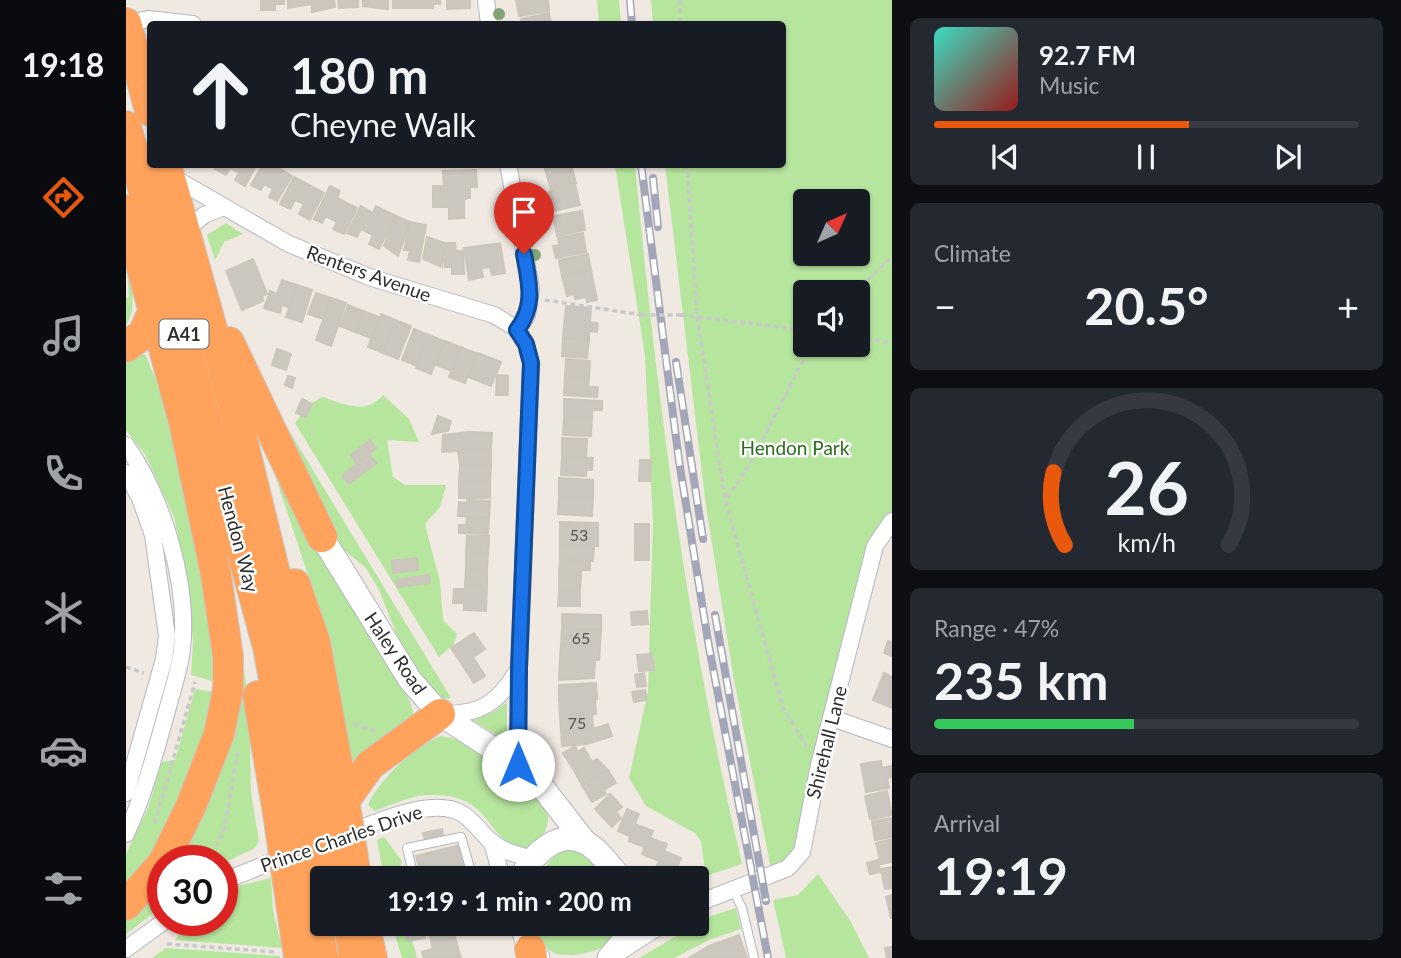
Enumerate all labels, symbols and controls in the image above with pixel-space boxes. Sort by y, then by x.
text: 92.7 FM [1039,39,1136,71]
text: 19:18 [22,45,104,84]
text: 180 m [290,46,428,104]
icon: ahead [175,49,266,140]
text: Music [1039,71,1099,99]
text: Cheyne Walk [290,105,476,144]
icon: previous [986,138,1024,176]
icon: pause [1127,138,1165,176]
icon: next [1269,138,1307,176]
icon: directions [39,173,88,222]
pin [494,182,554,254]
north arrow [793,189,870,266]
map controls [793,189,870,357]
icon: arrive [505,193,543,231]
text: Climate [934,239,1011,267]
street label: Renters Avenue [304,240,434,306]
text: 20.5° [1084,274,1209,336]
button: sound [793,280,870,357]
text: − [934,283,956,329]
text: + [1337,283,1359,329]
icon: music [39,311,88,360]
road number: A41 [160,320,208,348]
park label: Hendon Park [741,436,850,459]
text: 26 [1104,443,1189,531]
icon: phone [39,449,88,498]
street label: Hendon Way [214,483,264,595]
house number: 53 [570,525,588,544]
text: km/h [1117,527,1176,557]
icon: climate [39,588,88,637]
street label: Haley Road [360,607,432,699]
text: Range · 47% [934,614,1059,642]
house number: 65 [572,628,590,647]
text: 235 km [934,649,1108,711]
street label: Shirehall Lane [801,683,851,801]
house number: 75 [568,713,586,732]
icon: car [39,726,88,775]
position arrow [481,728,555,802]
street label: Prince Charles Drive [257,800,425,876]
text: Arrival [934,809,1000,837]
text: 19:19 [934,844,1068,906]
speed limit sign: 30 [147,845,238,936]
icon: filters [39,864,88,913]
text: 19:19 · 1 min · 200 m [387,885,632,917]

